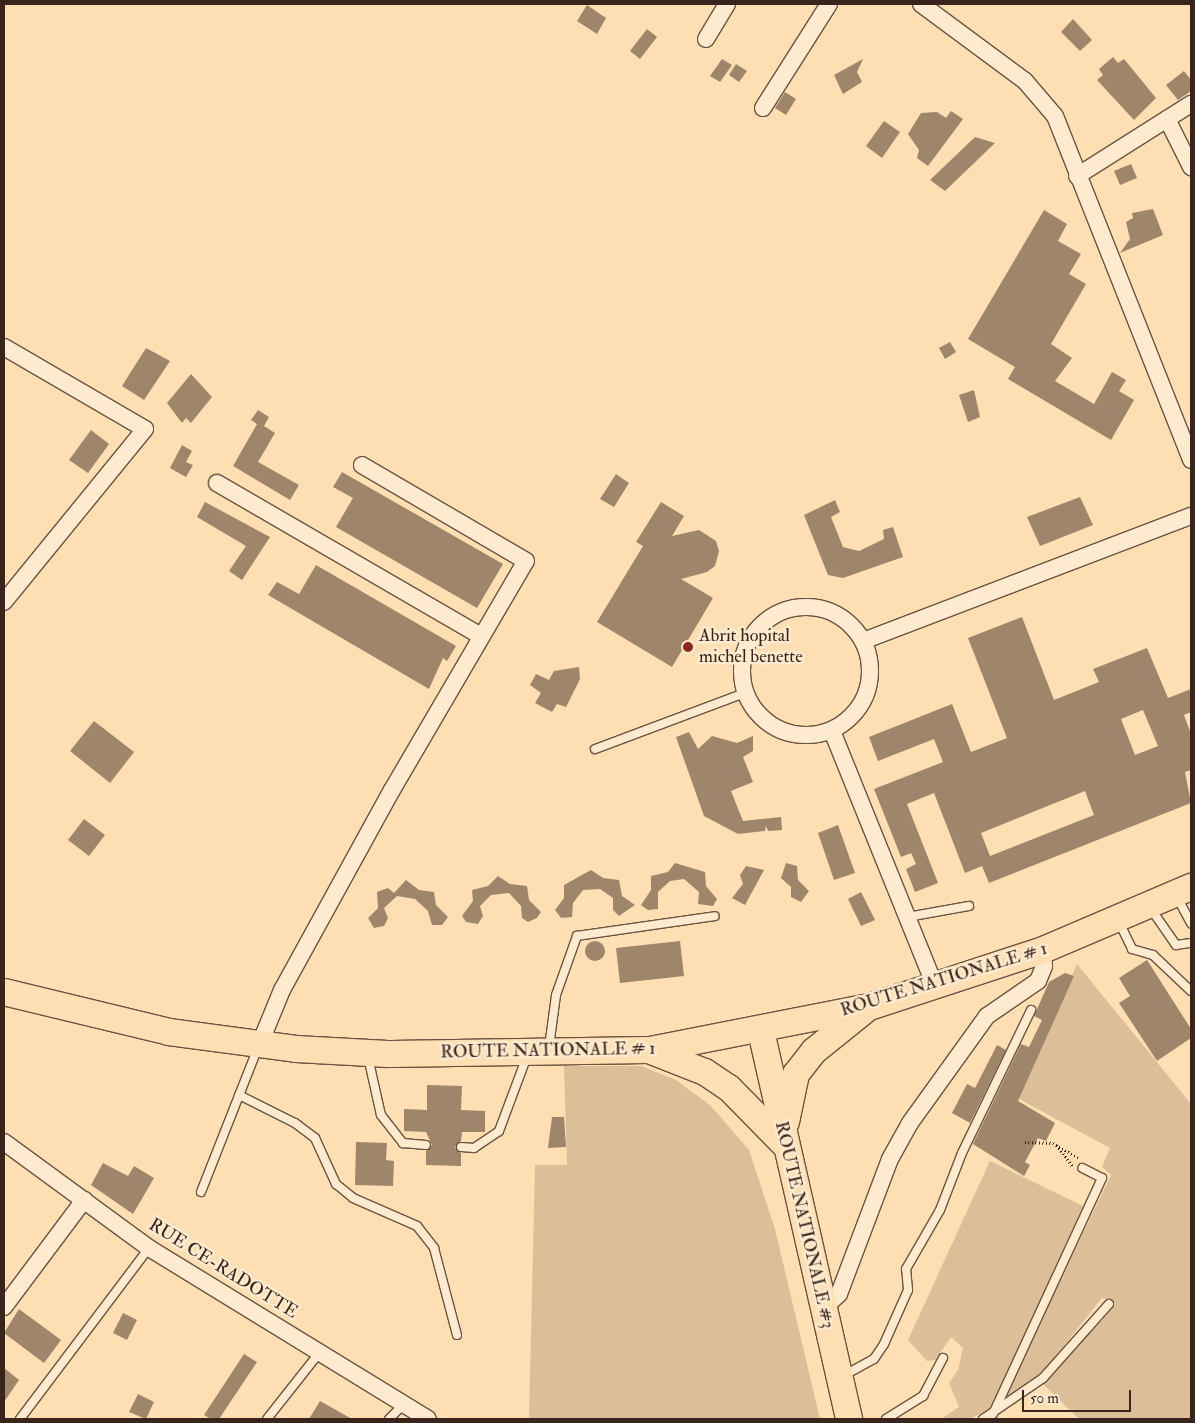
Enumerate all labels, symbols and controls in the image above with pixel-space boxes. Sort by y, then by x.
place label: Abrit hopital michel benette [699,626,803,669]
marker: Abrit hopital michel benette [681,640,695,654]
street label: ROUTE NATIONALE # 1 [838,938,1050,1022]
street label: ROUTE NATIONALE # 1 [440,1038,656,1064]
street label: ROUTE NATIONALE #3 [770,1119,838,1331]
street label: RUE CE-RADOTTE [144,1214,302,1324]
scale bar [1025,1380,1134,1412]
text: 50 m [1030,1389,1059,1408]

